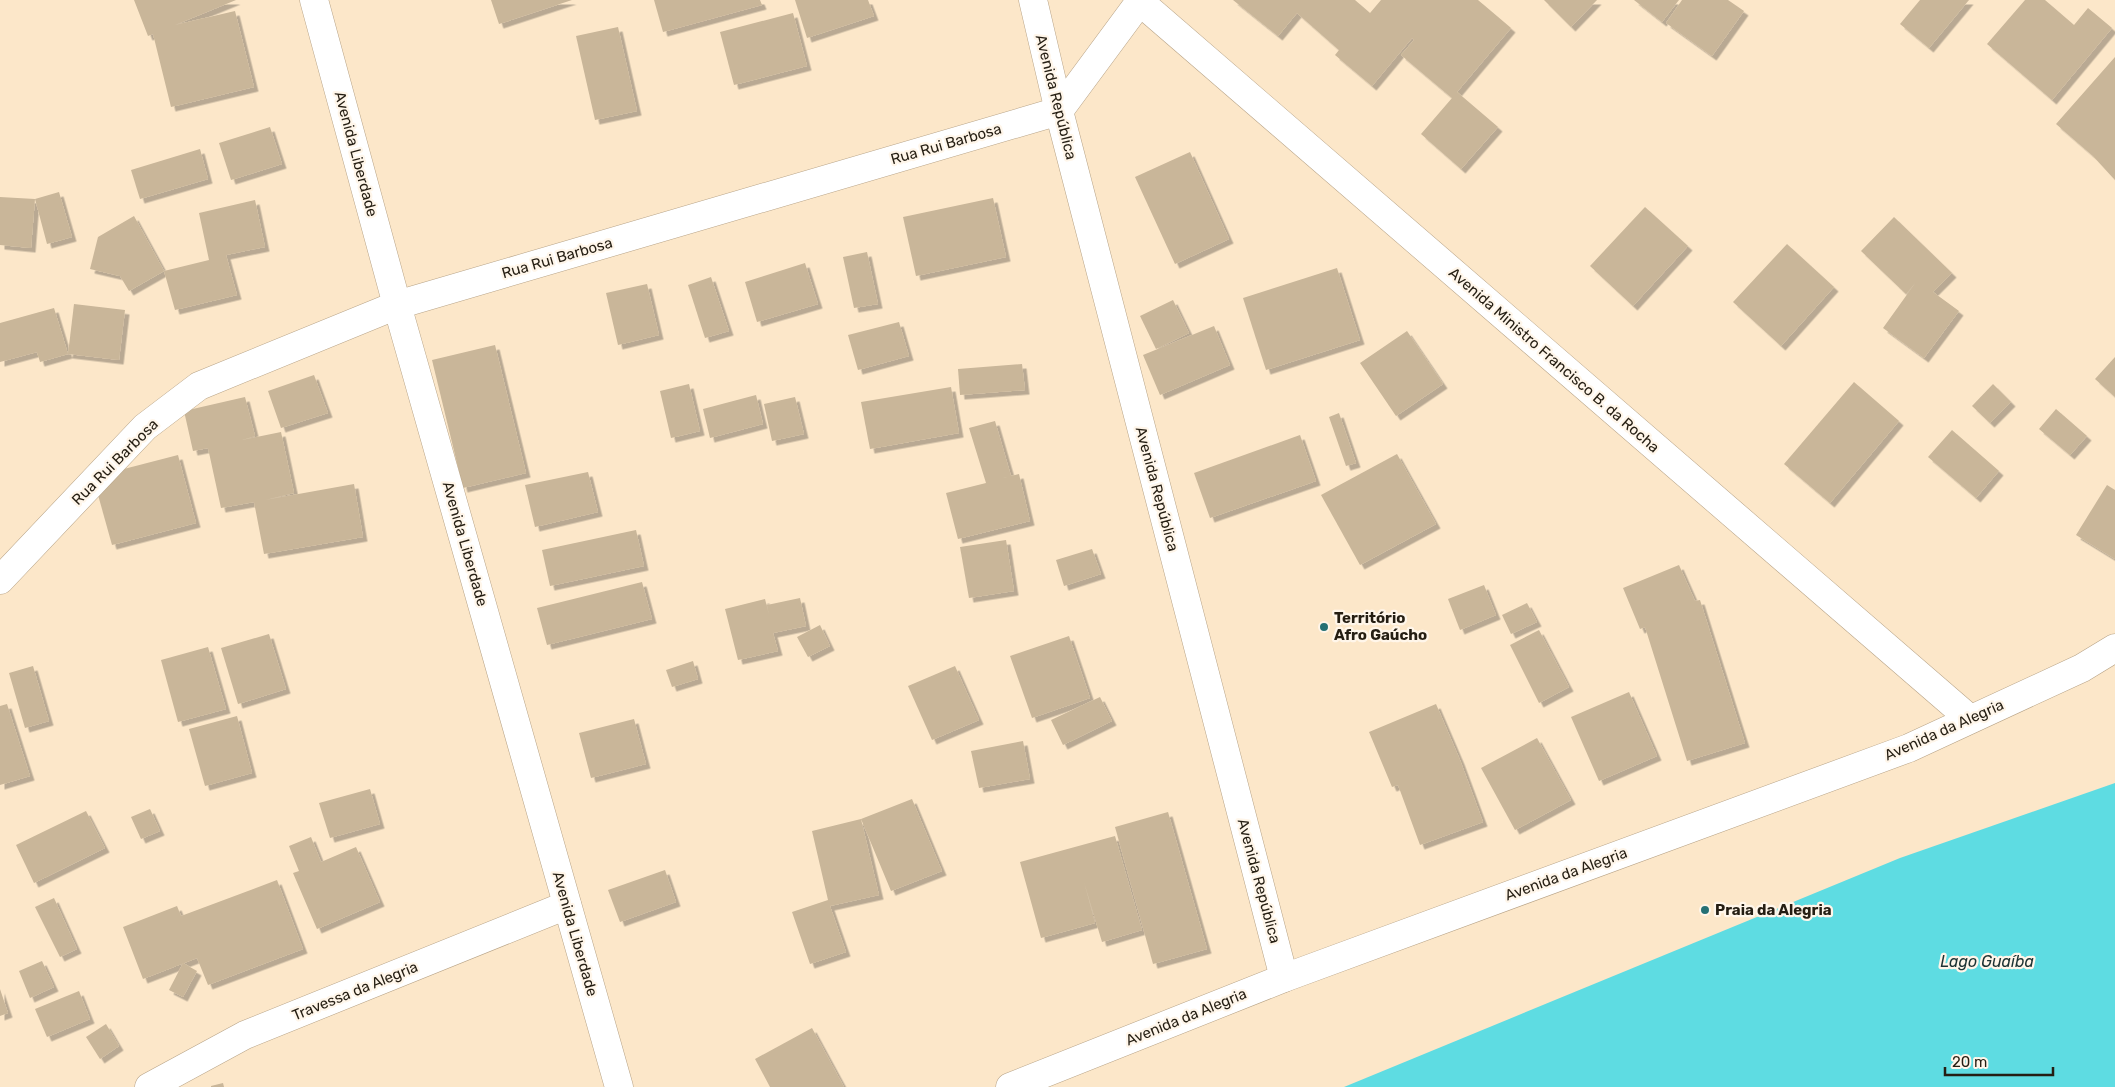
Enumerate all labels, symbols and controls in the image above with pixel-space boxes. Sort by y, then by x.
street label: Avenida República [1032,32,1080,162]
street label: Avenida Liberdade [331,89,381,219]
street label: Rua Rui Barbosa [889,120,1003,168]
street label: Rua Rui Barbosa [500,234,614,282]
street label: Avenida Ministro Francisco B. da Rocha [1445,264,1663,456]
street label: Rua Rui Barbosa [68,415,162,509]
street label: Avenida República [1132,425,1182,553]
street label: Avenida Liberdade [439,479,491,609]
place label: Território Afro Gaúcho [1334,609,1427,644]
marker: Território Afro Gaúcho [1318,621,1330,633]
street label: Avenida da Alegria [1882,696,2006,764]
street label: Avenida República [1234,817,1284,945]
street label: Avenida da Alegria [1502,844,1630,904]
street label: Avenida Liberdade [549,869,601,999]
place label: Praia da Alegria [1715,901,1832,919]
marker: Praia da Alegria [1699,904,1711,916]
water label: Lago Guaíba [1940,952,2034,971]
street label: Travessa da Alegria [289,958,421,1024]
street label: Avenida da Alegria [1123,985,1249,1049]
scale bar [1945,1044,2052,1076]
text: 20 m [1952,1053,1987,1071]

